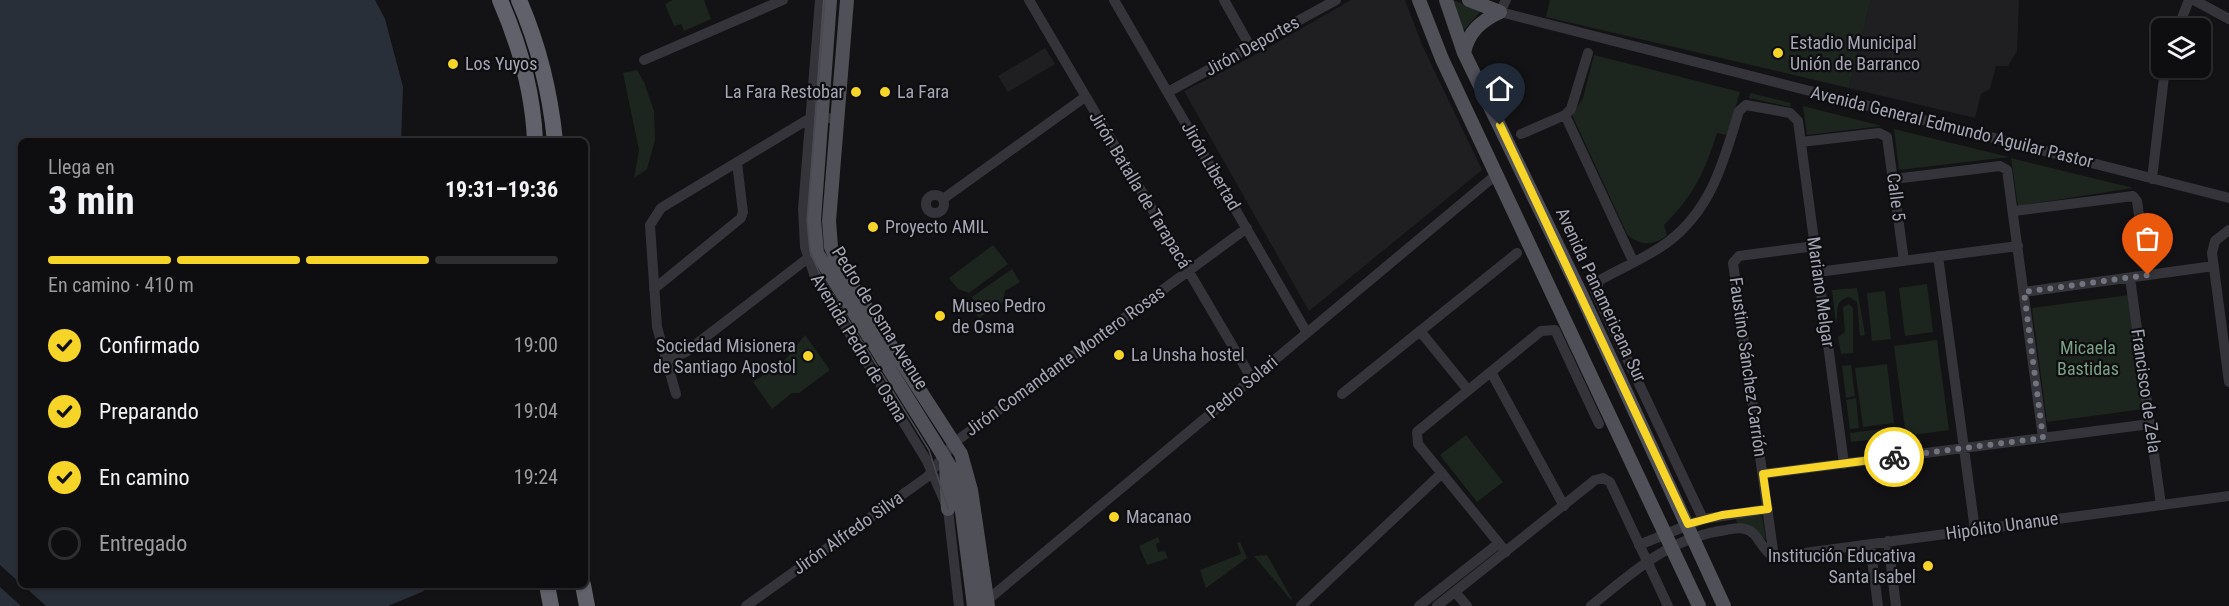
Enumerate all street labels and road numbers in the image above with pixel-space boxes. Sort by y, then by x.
street label: Jirón Deportes [1201,11,1303,80]
street label: Avenida General Edmundo Aguilar Pastor [1809,81,2096,172]
street label: Jirón Batalla de Tarapacá [1085,107,1196,272]
street label: Jirón Libertad [1178,118,1245,214]
street label: Calle 5 [1883,172,1910,222]
street label: Avenida Panamericana Sur [1552,204,1651,386]
street label: Mariano Melgar [1803,235,1840,349]
street label: Pedro de Osma Avenue [828,242,933,393]
street label: Avenida Pedro de Osma [807,270,912,426]
street label: Faustino Sánchez Carrión [1725,276,1771,458]
street label: Jirón Comandante Montero Rosas [961,281,1169,440]
street label: Francisco de Zela [2127,328,2166,454]
street label: Pedro Solari [1202,351,1282,422]
street label: Jirón Alfredo Silva [788,487,907,578]
street label: Hipólito Unanue [1944,507,2059,544]

